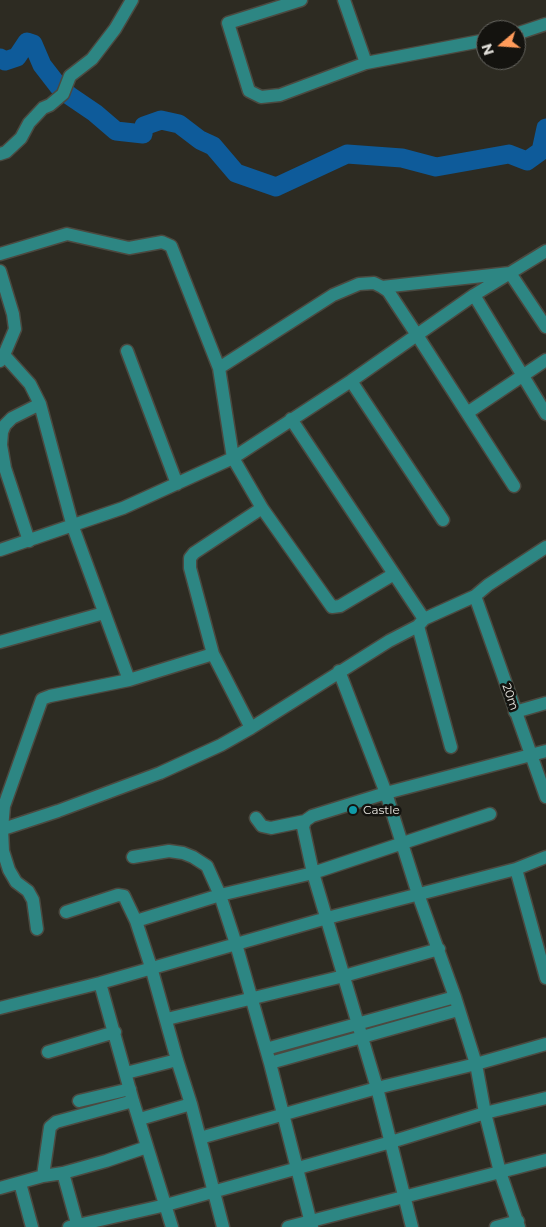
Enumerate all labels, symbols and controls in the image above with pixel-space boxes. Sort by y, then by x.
north arrow [476,20,526,70]
text: N [477,41,498,57]
street label: 20m [499,682,521,712]
place label: Castle [363,803,400,817]
marker: Castle [347,804,359,816]

